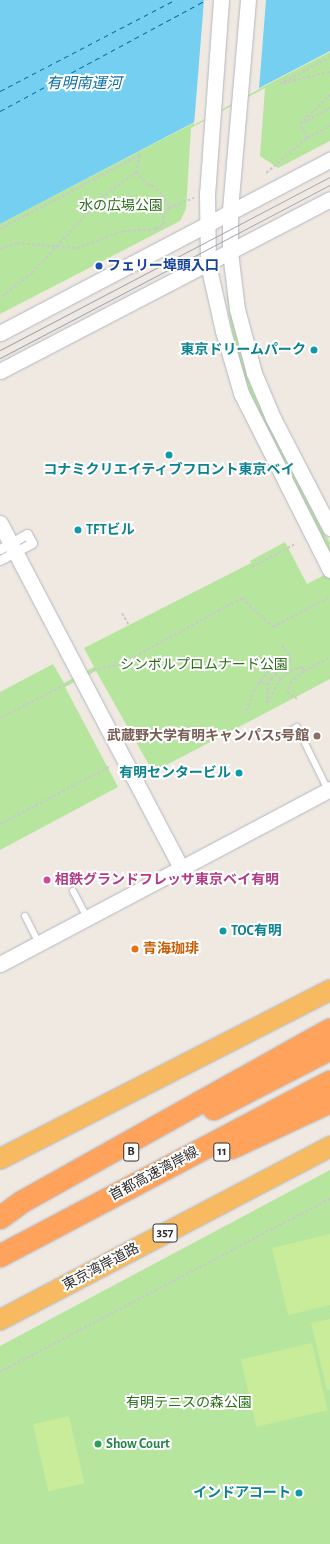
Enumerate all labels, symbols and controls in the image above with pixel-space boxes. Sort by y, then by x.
water label: 有明南運河 [47,75,121,93]
park label: 水の広場公園 [79,198,163,214]
place label: フェリー埠頭入口 [107,258,219,274]
marker: フェリー埠頭入口 [94,261,104,271]
place label: 東京ドリームパーク [180,342,306,358]
marker: 東京ドリームパーク [309,345,319,355]
marker: コナミクリエイティブフロント東京ベイ [164,450,174,460]
place label: コナミクリエイティブフロント東京ベイ [43,462,295,478]
place label: TFTビル [86,522,135,538]
marker: TFTビル [73,525,83,535]
park label: シンボルプロムナード公園 [120,657,288,673]
place label: 武蔵野大学有明キャンパス5号館 [107,728,309,744]
marker: 武蔵野大学有明キャンパス5号館 [312,731,322,741]
place label: 有明センタービル [119,765,231,781]
marker: 有明センタービル [234,768,244,778]
place label: 相鉄グランドフレッサ東京ベイ有明 [55,872,279,888]
marker: 相鉄グランドフレッサ東京ベイ有明 [42,875,52,885]
place label: TOC有明 [231,923,282,939]
marker: TOC有明 [218,926,228,936]
place label: 青海珈琲 [143,941,199,957]
marker: 青海珈琲 [130,944,140,954]
road number: B [123,1141,139,1163]
road number: 11 [213,1141,231,1163]
street label: 首都高速湾岸線 [107,1144,201,1204]
road number: 357 [152,1222,178,1244]
street label: 東京湾岸道路 [60,1240,142,1294]
park label: 有明テニスの森公園 [126,1395,252,1411]
place label: Show Court [106,1436,170,1452]
marker: Show Court [93,1439,103,1449]
place label: インドアコート [193,1485,291,1501]
marker: インドアコート [294,1488,304,1498]

